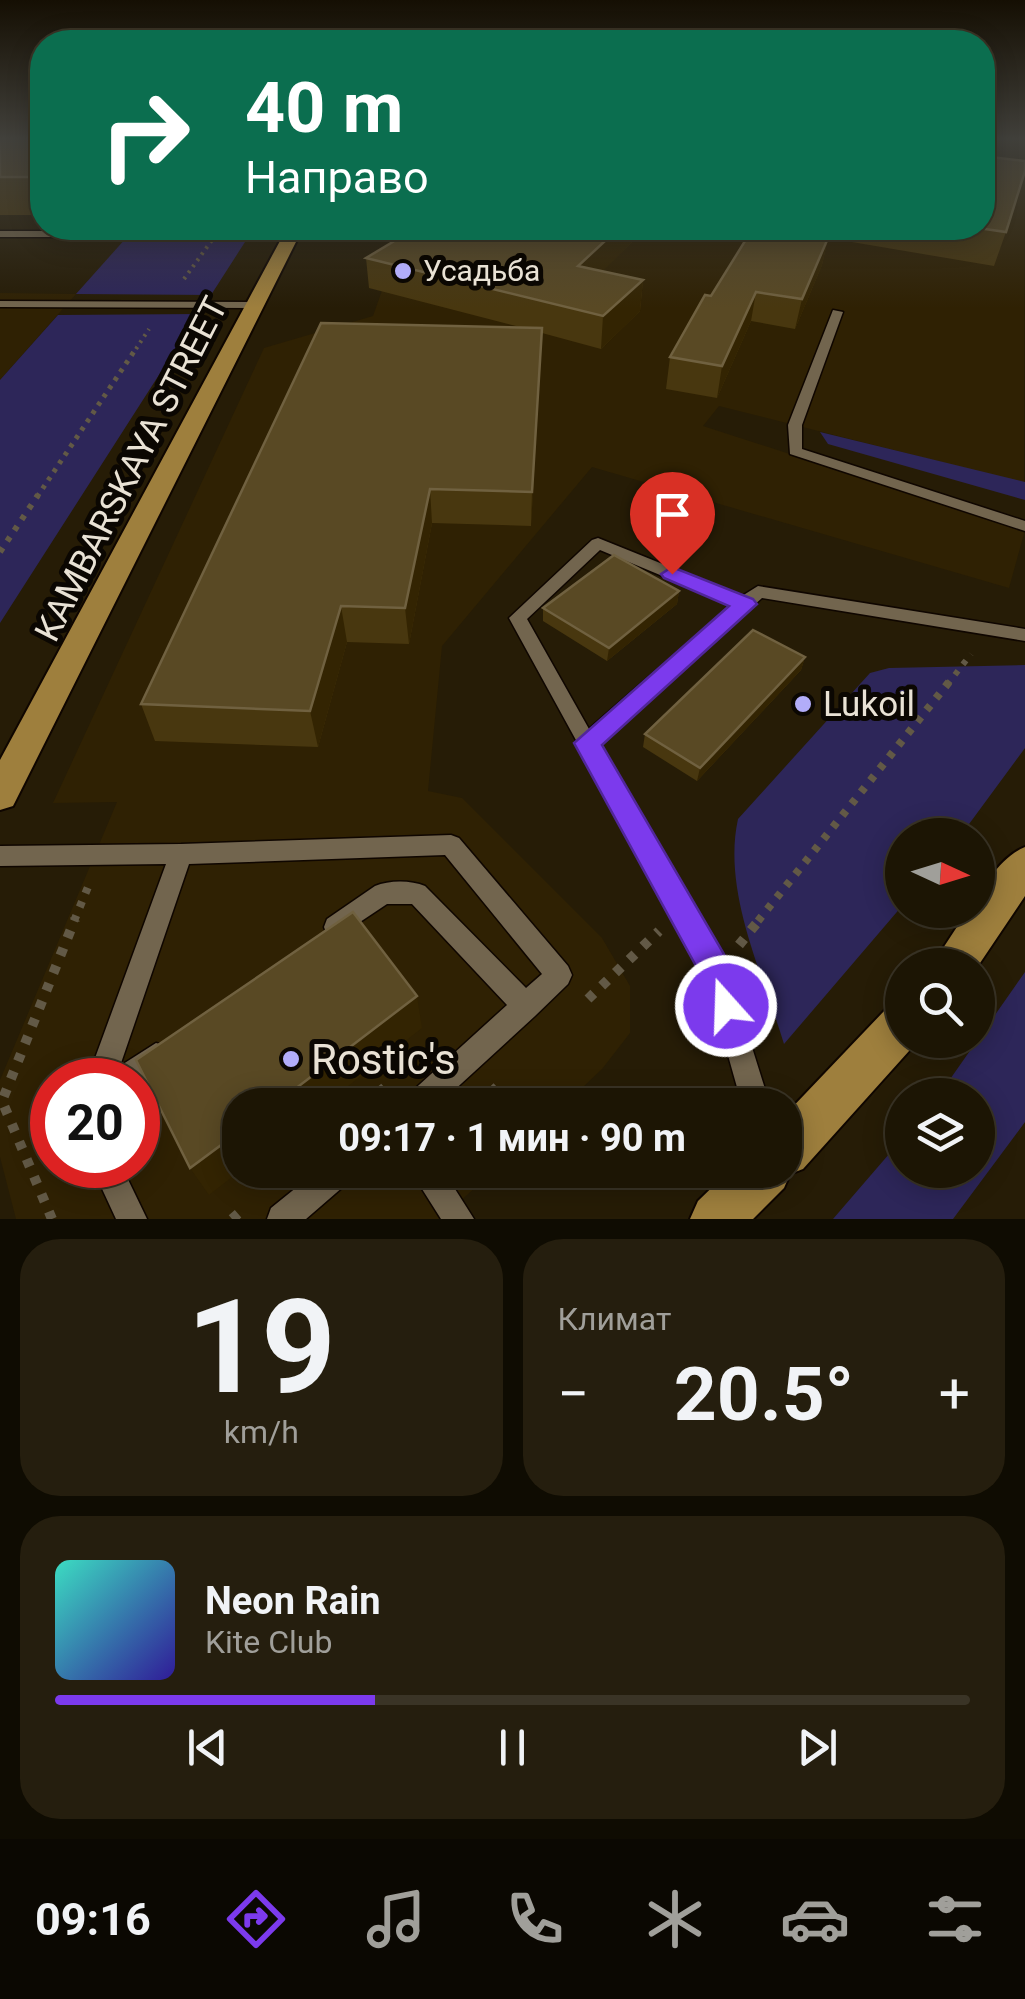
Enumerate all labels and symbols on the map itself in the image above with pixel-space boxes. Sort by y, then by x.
place label: Усадьба [423,253,540,288]
marker: Усадьба [392,260,414,282]
street label: KAMBARSKAYA STREET [27,290,236,648]
pin [630,472,715,575]
place label: Lukoil [823,684,915,725]
marker: Lukoil [792,693,814,715]
north arrow [885,818,995,928]
position arrow [674,954,778,1058]
place label: Rostic's [311,1035,456,1084]
marker: Rostic's [280,1048,302,1070]
speed limit sign: 20 [30,1058,160,1188]

